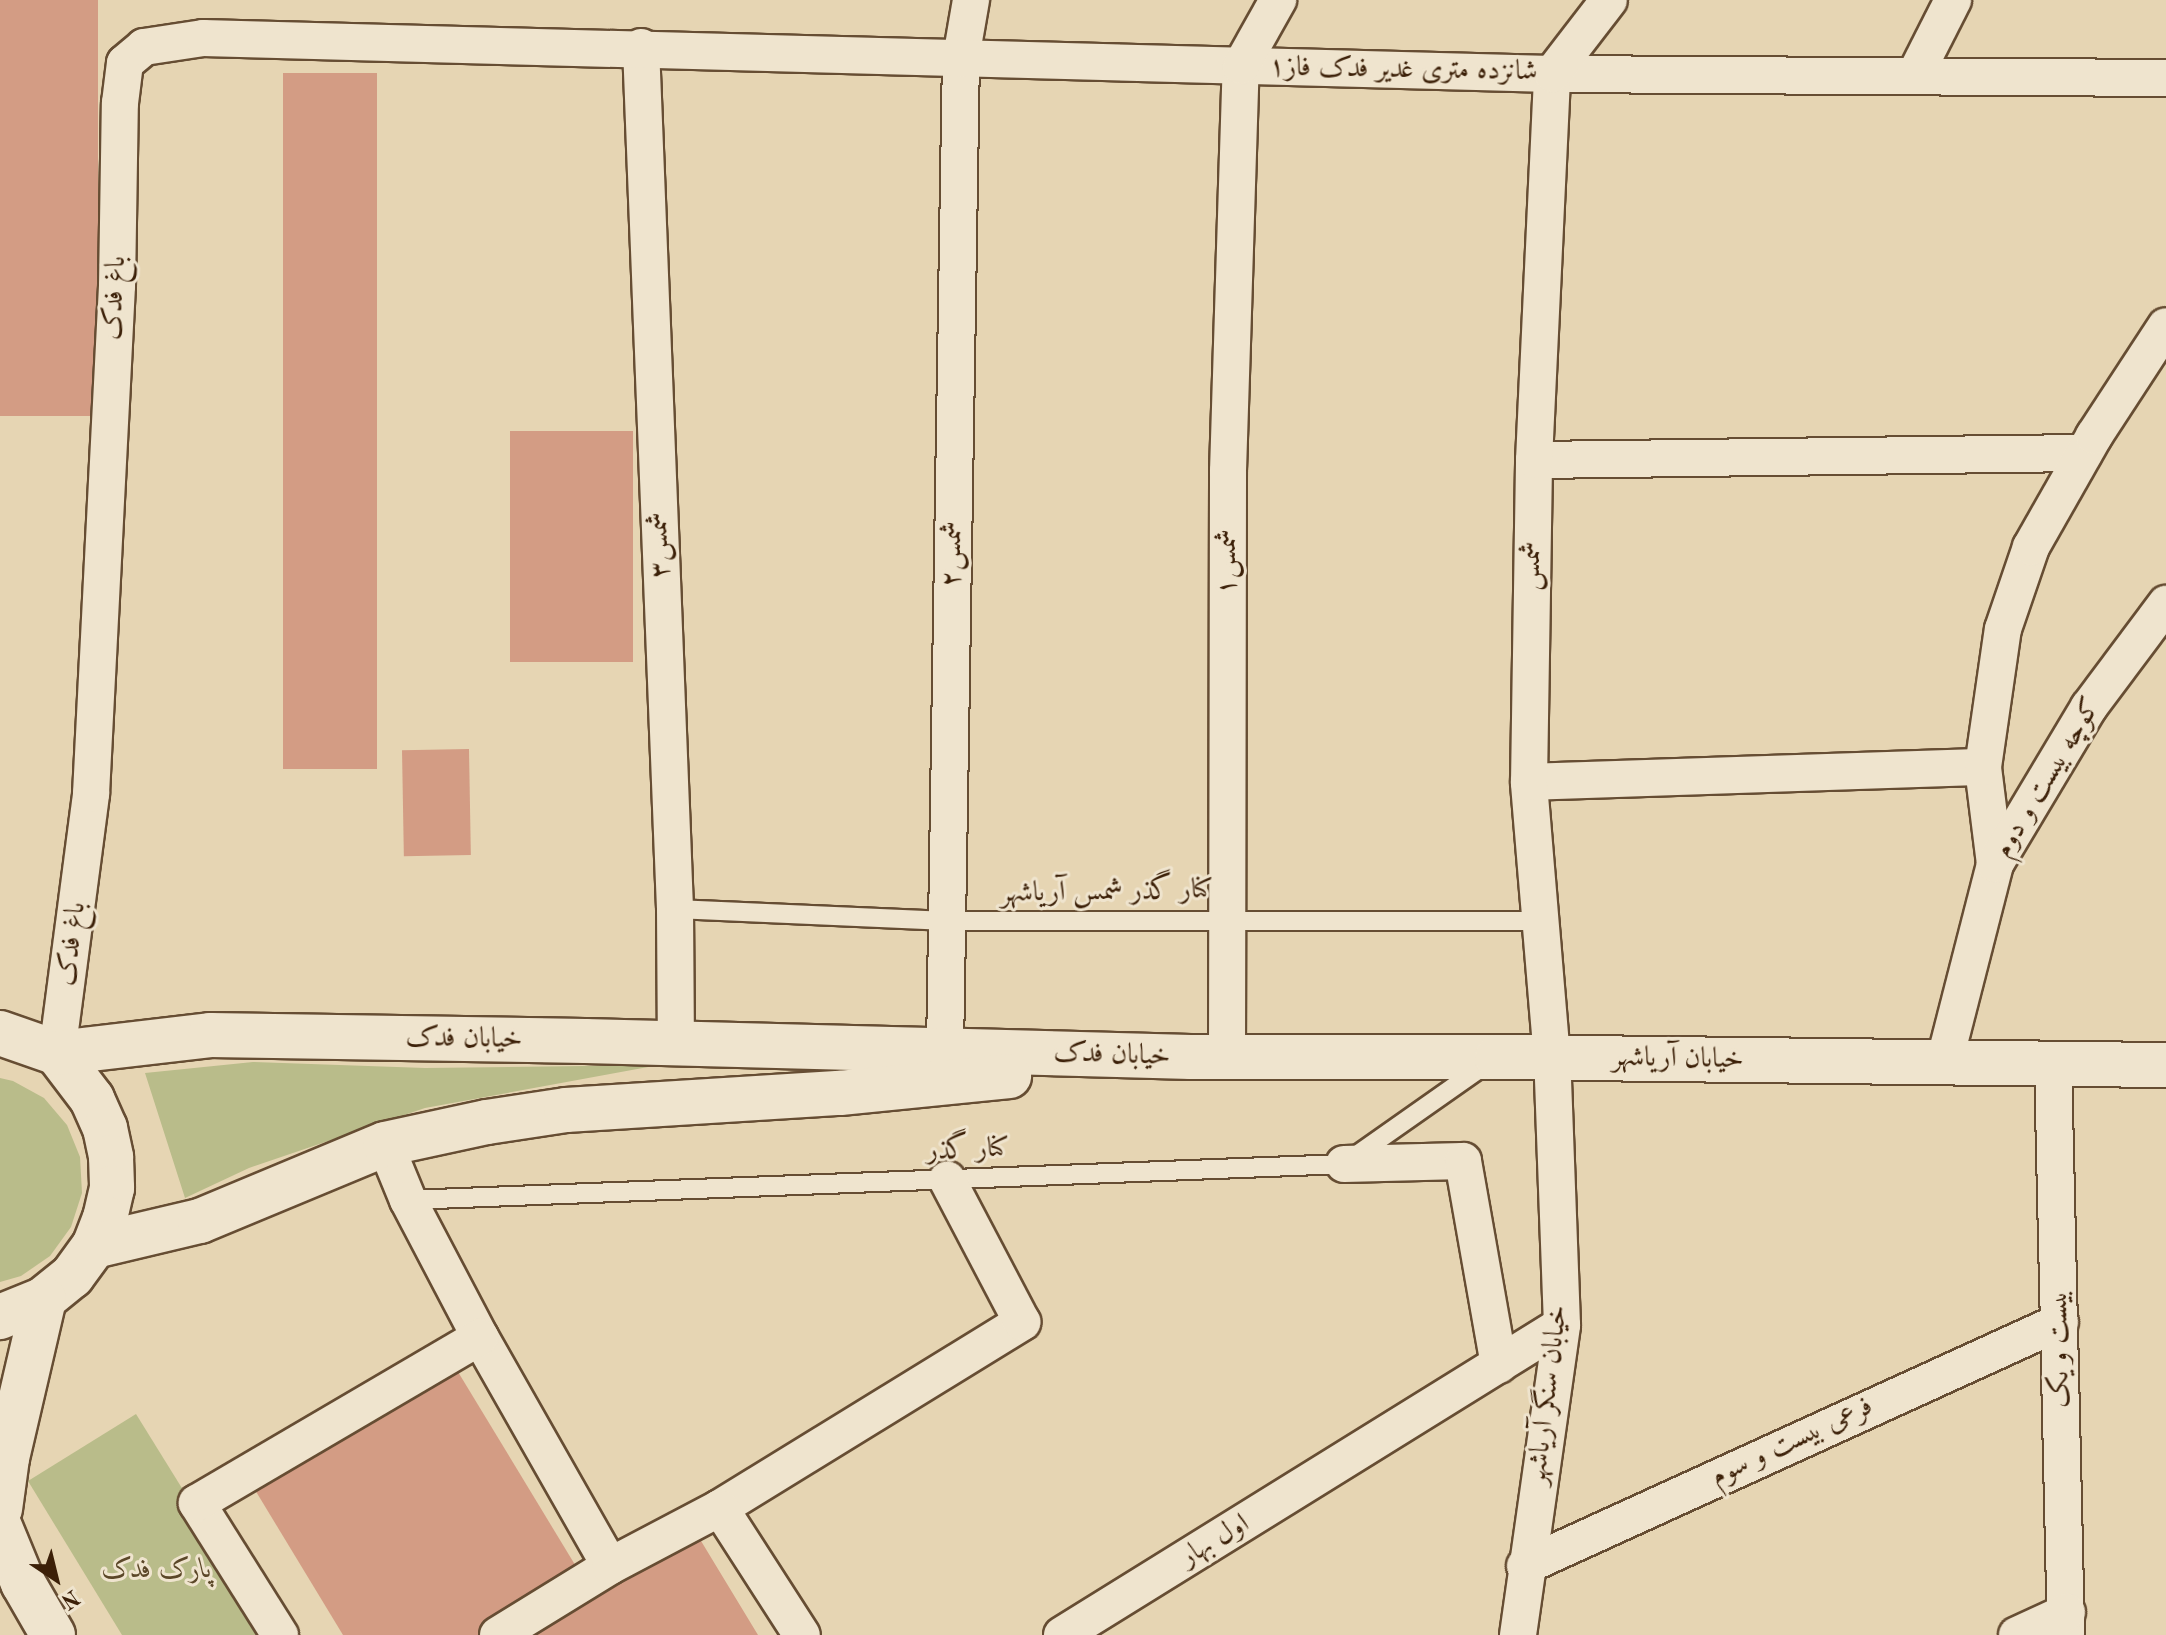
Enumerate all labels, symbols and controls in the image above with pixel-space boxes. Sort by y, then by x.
street label: شانزده متری غدیر فدک فاز۱ [1268,51,1538,89]
street label: باغ فدک [96,255,134,341]
street label: شمس۳ [642,511,678,579]
street label: شمس۲ [936,521,970,587]
street label: شمس۱ [1211,529,1245,595]
street label: شمس [1515,541,1549,591]
street label: کوچه بیست و دوم [1987,692,2109,864]
street label: کنار گذر شمس آریاشهر [1000,873,1214,911]
street label: باغ فدک [50,900,94,988]
street label: خیابان فدک [405,1021,523,1057]
street label: خیابان فدک [1053,1036,1171,1074]
street label: خیابان آریاشهر [1612,1041,1744,1077]
street label: کنار گذر [926,1132,1010,1168]
street label: بیست و یک [2042,1290,2078,1408]
street label: خیابان سنگر آریاشهر [1520,1303,1576,1487]
street label: فرعی بیست و سوم [1706,1390,1878,1494]
street label: اول بهار [1174,1507,1256,1575]
north arrow [16,1539,96,1619]
park label: پارک فدک [102,1553,212,1587]
text: N [57,1585,83,1612]

